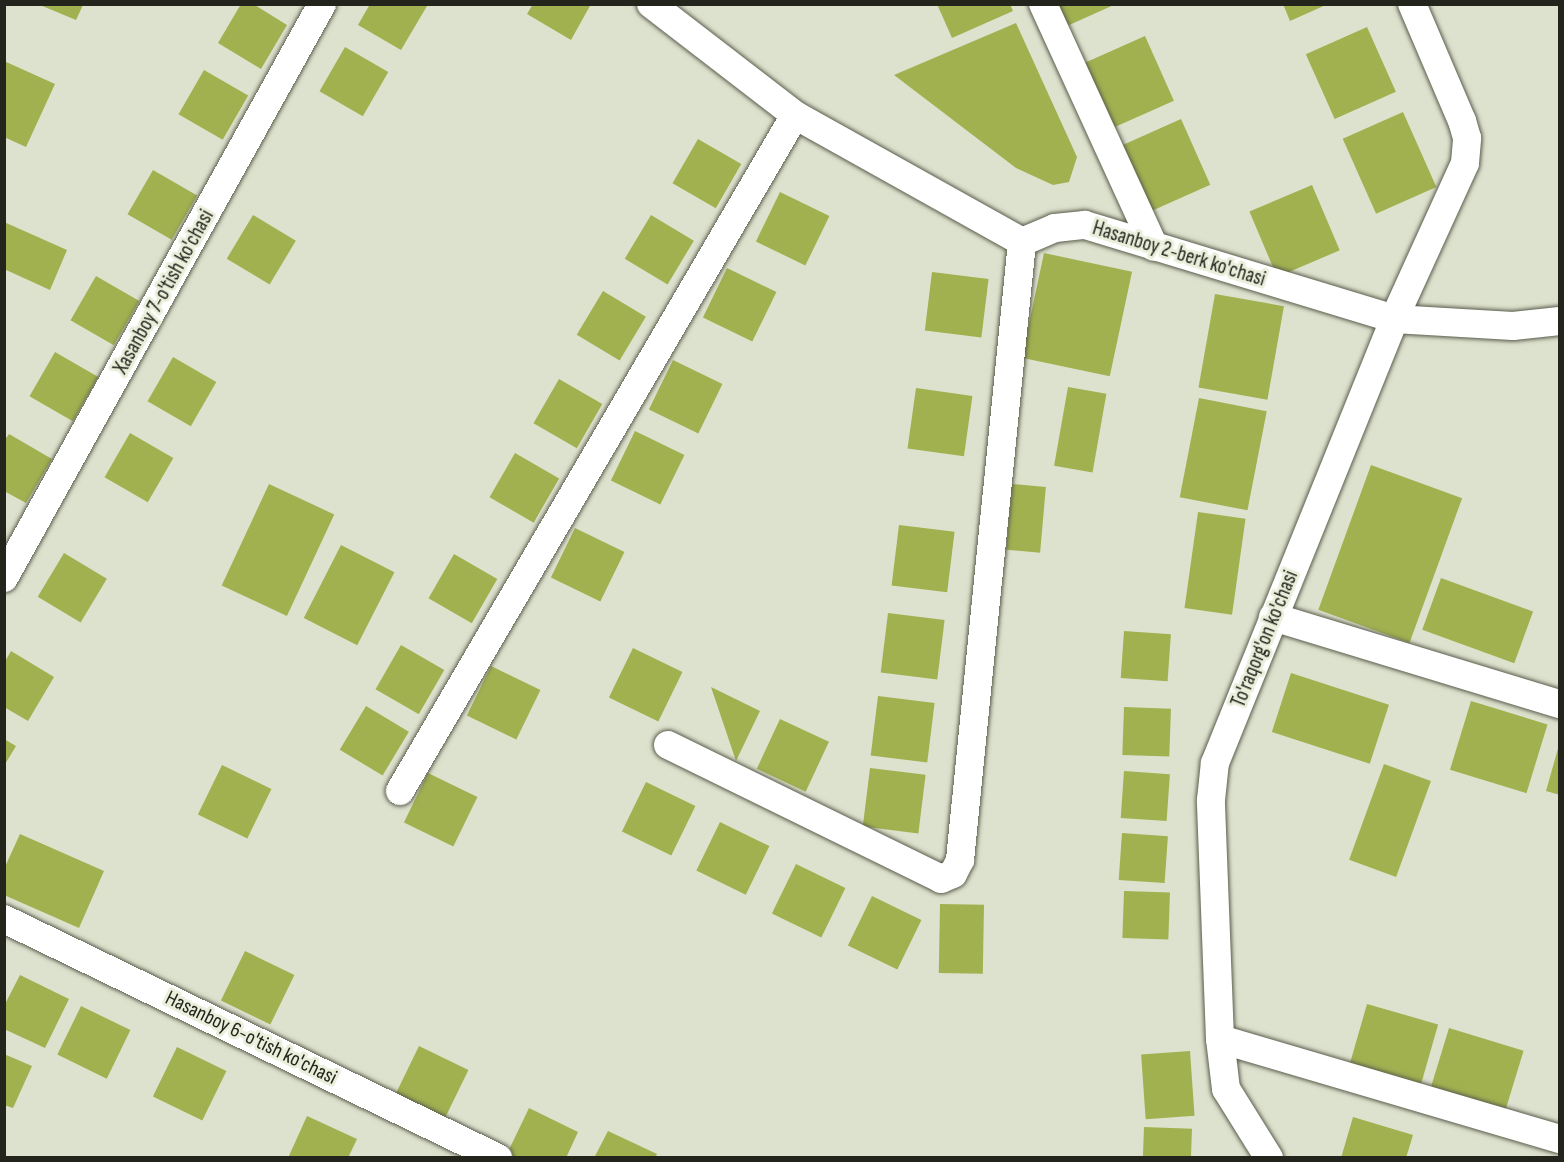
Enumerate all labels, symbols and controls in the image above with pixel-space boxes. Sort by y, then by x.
street label: Xasanboy 7-o'tish ko'chasi [108,205,220,379]
street label: Hasanboy 2-berk ko'chasi [1089,216,1269,292]
street label: To'raqorg'on ko'chasi [1226,567,1304,711]
street label: Hasanboy 6-o'tish ko'chasi [161,986,341,1090]

